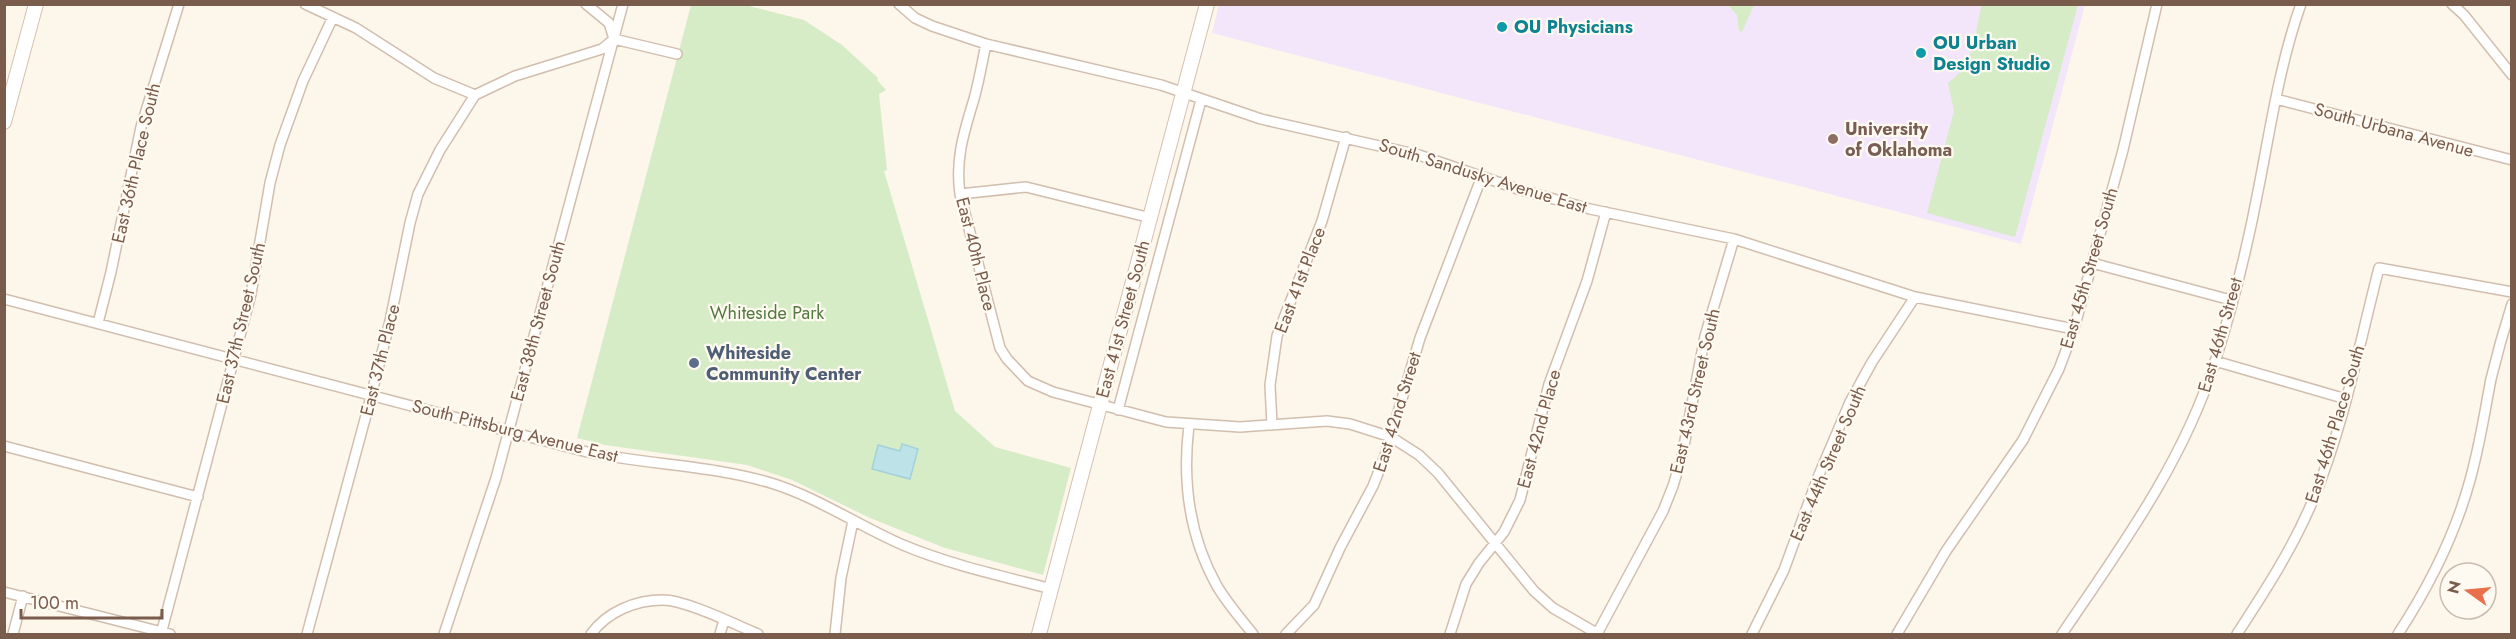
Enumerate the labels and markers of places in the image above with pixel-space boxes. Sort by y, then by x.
place label: OU Physicians [1514,14,1633,40]
marker: OU Physicians [1495,20,1509,34]
place label: OU Urban Design Studio [1933,30,2051,77]
marker: OU Urban Design Studio [1914,46,1928,60]
place label: University of Oklahoma [1845,116,1952,163]
marker: University of Oklahoma [1826,132,1840,146]
place label: Whiteside Community Center [706,340,862,387]
marker: Whiteside Community Center [687,356,701,370]

